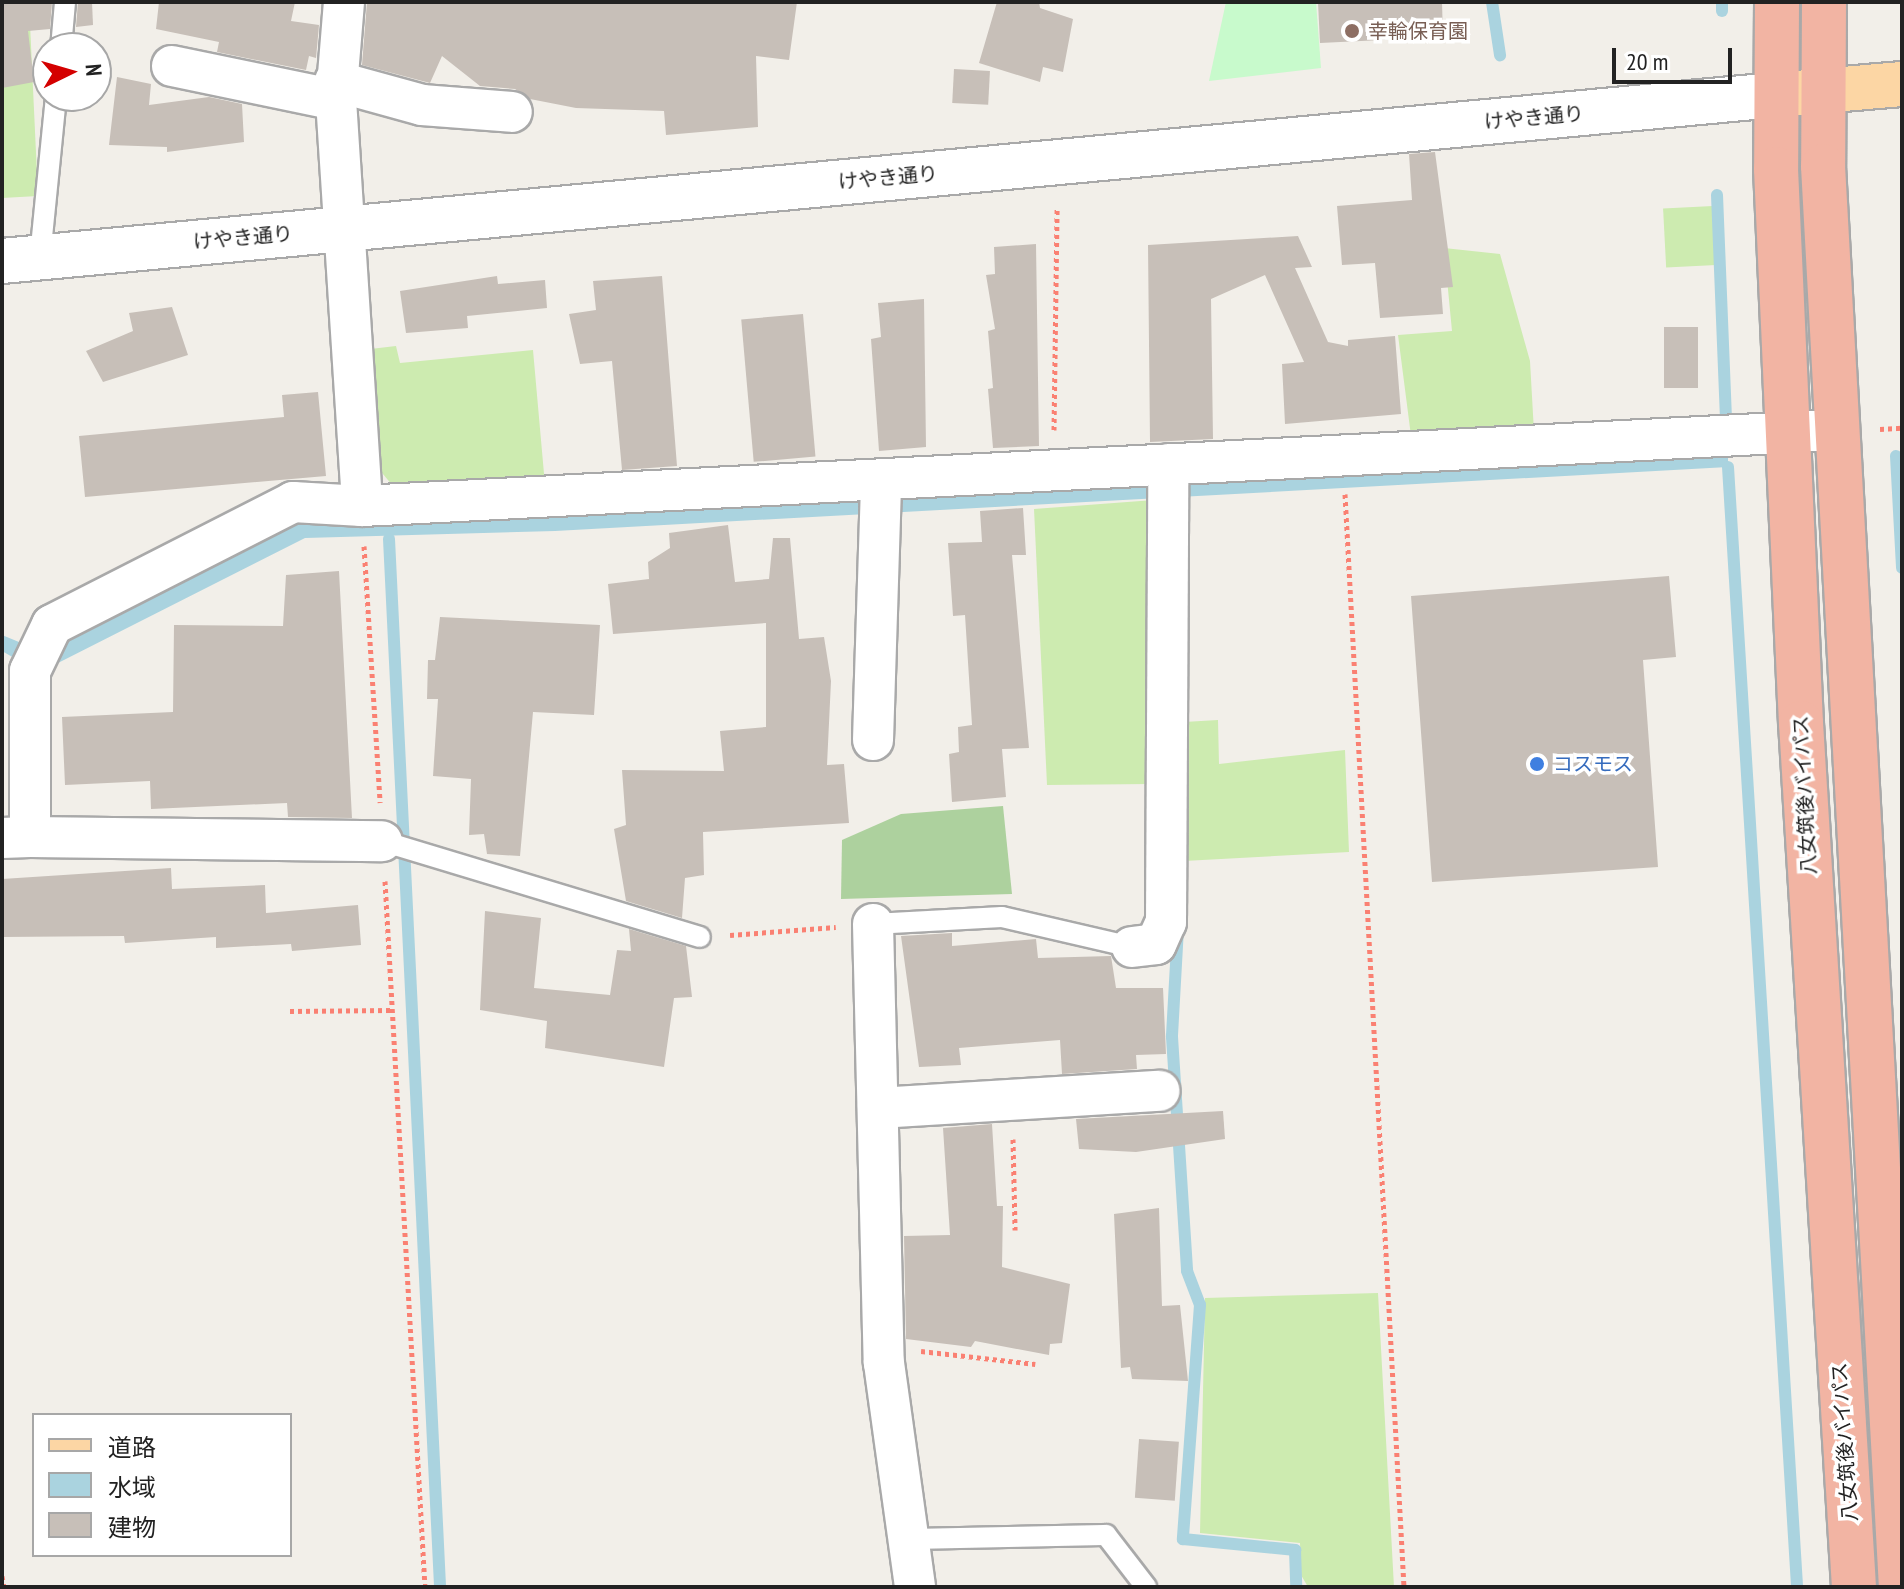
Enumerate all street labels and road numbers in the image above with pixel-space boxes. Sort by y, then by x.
street label: けやき通り [1483,102,1585,134]
street label: けやき通り [837,162,939,194]
street label: けやき通り [192,222,294,254]
street label: 八女筑後バイパス [1789,714,1821,876]
street label: 八女筑後バイパス [1827,1361,1863,1523]

